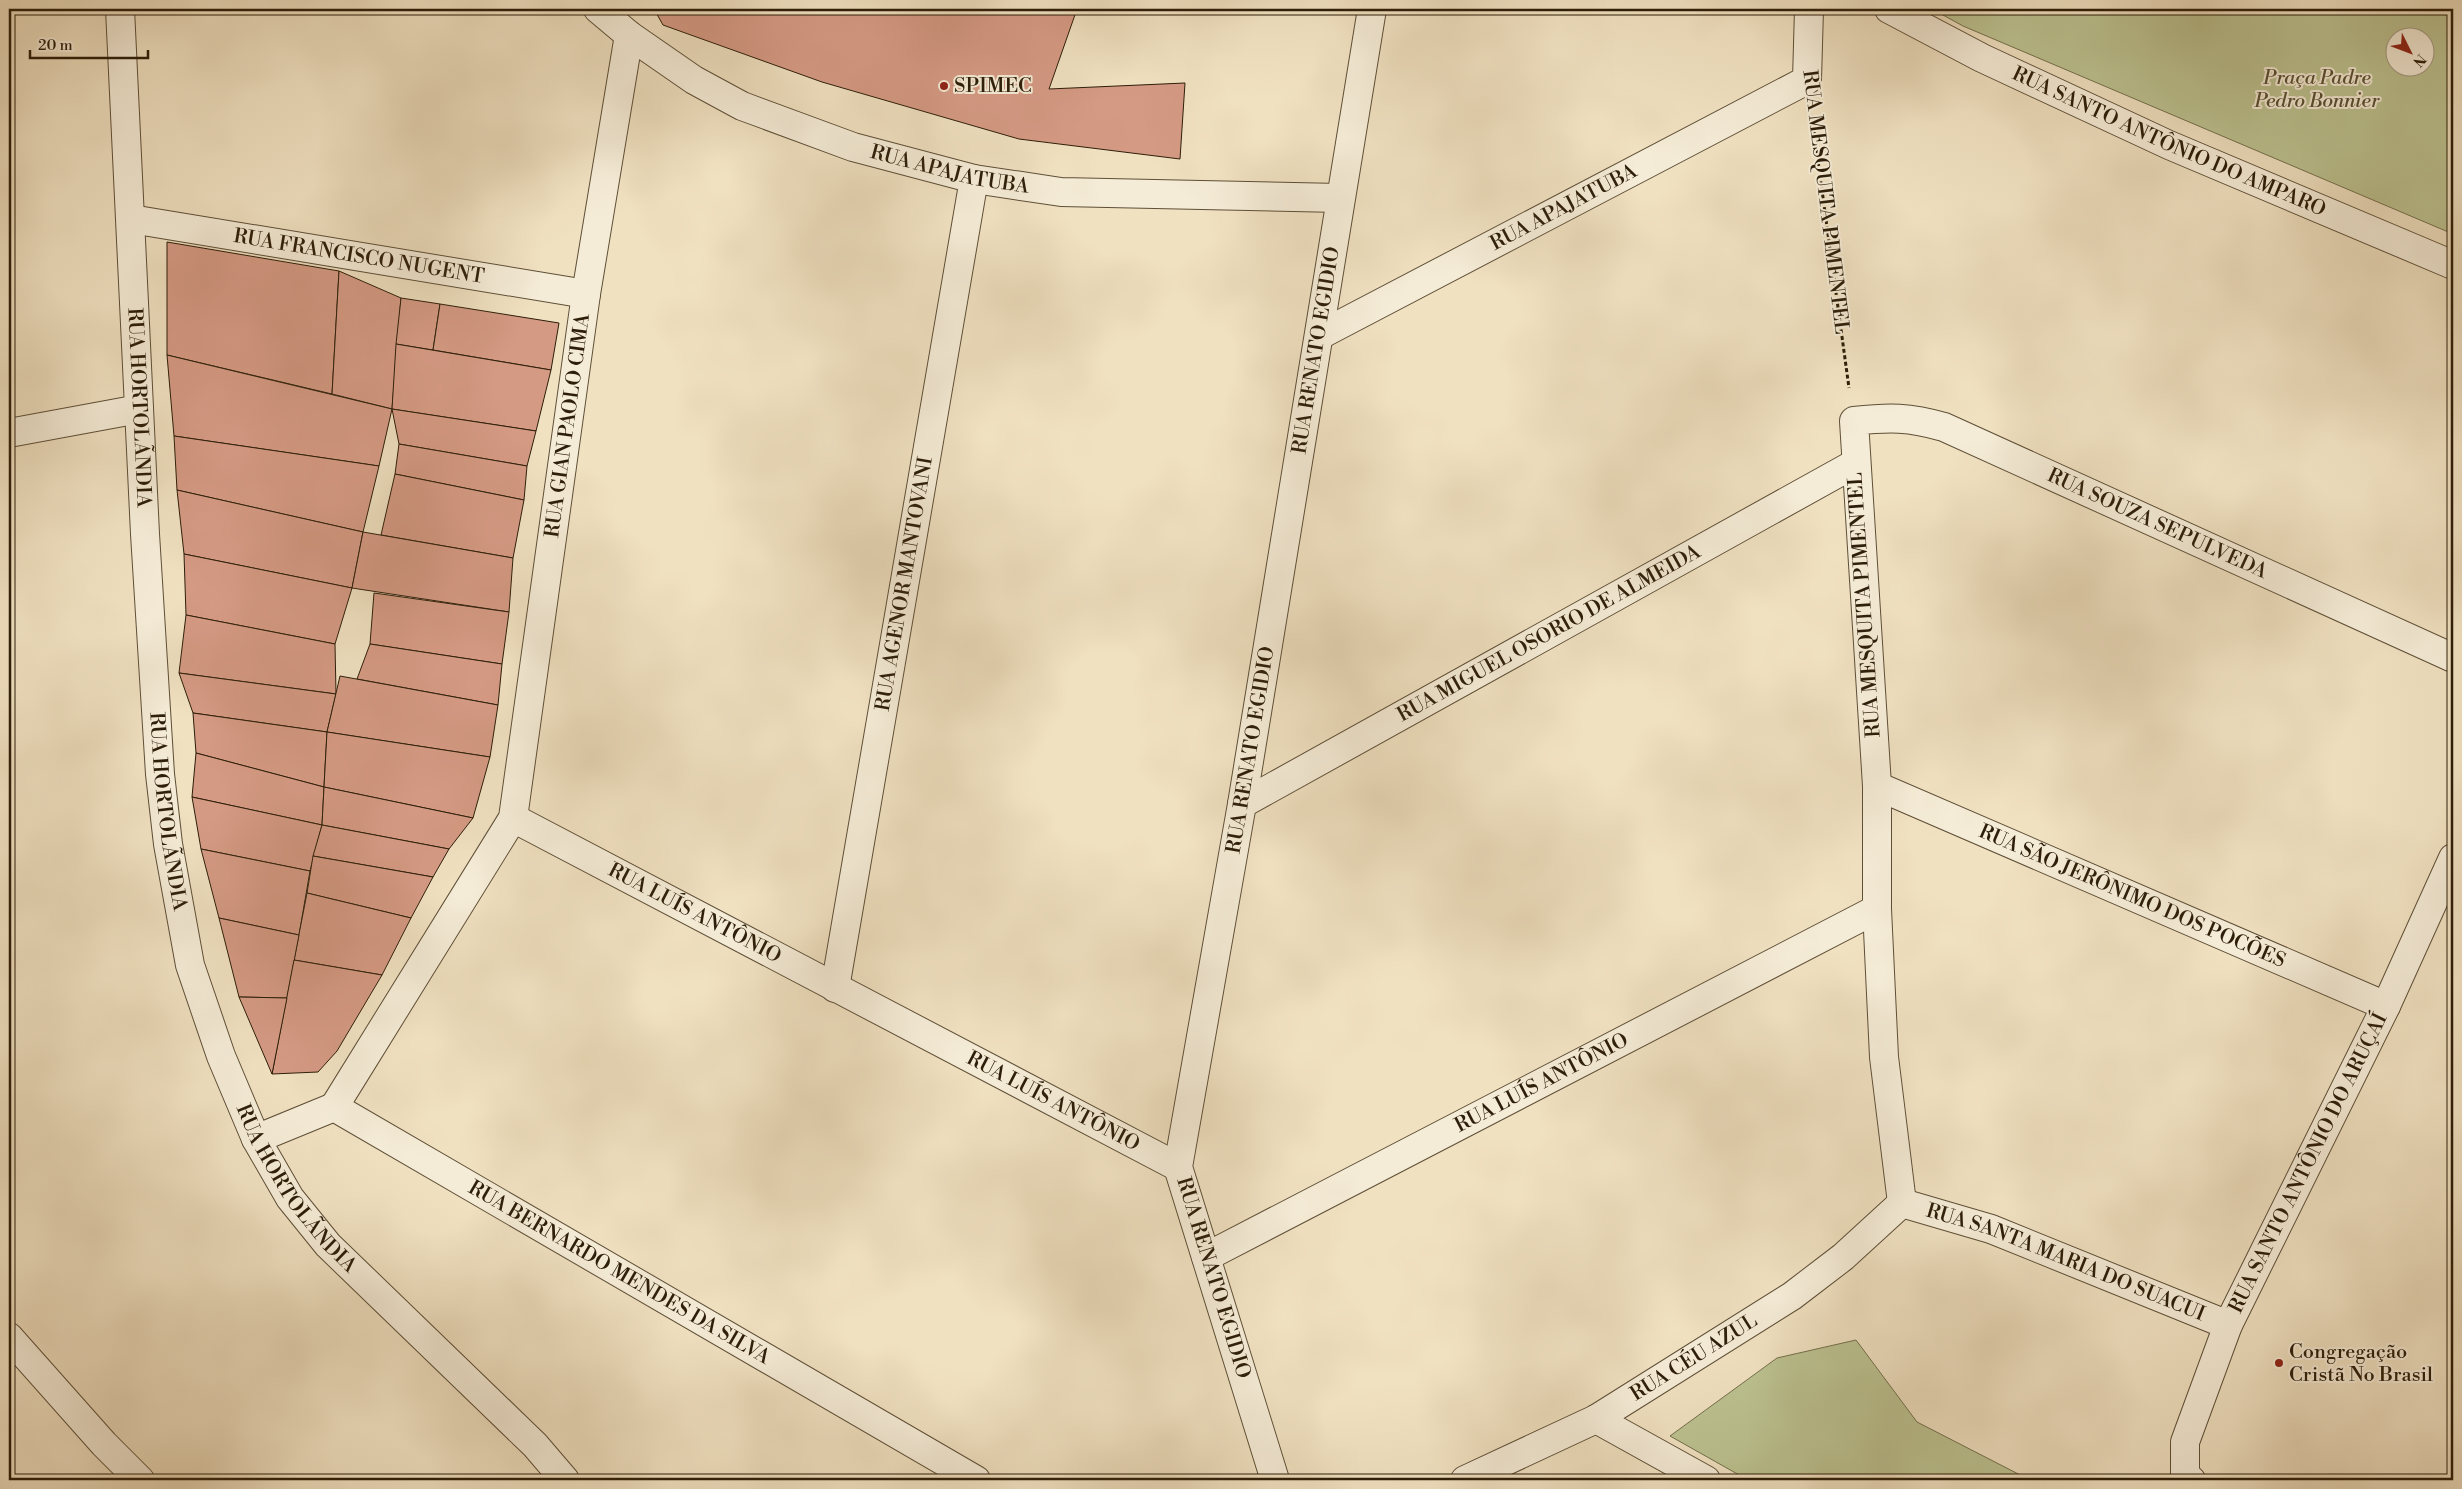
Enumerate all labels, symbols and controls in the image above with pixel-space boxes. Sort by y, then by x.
scale bar [30,28,148,60]
north arrow [2384,28,2434,78]
text: 20 m [38,36,73,55]
text: N [2409,50,2429,70]
street label: RUA SANTO ANTÔNIO DO AMPARO [2008,61,2330,222]
park label: Praça Padre Pedro Bonnier [2254,66,2380,114]
street label: RUA MESQUITA PIMENTEL [1796,68,1854,336]
place label: SPIMEC [954,74,1032,99]
marker: SPIMEC [938,80,950,92]
street label: RUA APAJATUBA [868,140,1032,200]
street label: RUA APAJATUBA [1486,158,1642,256]
street label: RUA FRANCISCO NUGENT [232,224,486,290]
street label: RUA RENATO EGIDIO [1287,245,1345,456]
street label: RUA HORTOLÃNDIA [122,307,156,509]
street label: RUA GIAN PAOLO CIMA [540,311,596,539]
street label: RUA AGENOR MANTOVANI [870,454,939,713]
street label: RUA SOUZA SEPULVEDA [2043,463,2272,585]
street label: RUA MESQUITA PIMENTEL [1843,471,1887,739]
street label: RUA MIGUEL OSORIO DE ALMEIDA [1393,539,1706,728]
street label: RUA RENATO EGIDIO [1221,645,1280,856]
street label: RUA HORTOLÃNDIA [144,711,193,914]
street label: RUA SÃO JERÔNIMO DOS POCÕES [1975,819,2289,974]
street label: RUA LUÍS ANTÔNIO [604,858,785,969]
street label: RUA SANTO ANTÔNIO DO ARUÇAÍ [2223,1008,2393,1317]
street label: RUA LUÍS ANTÔNIO [1451,1028,1633,1138]
street label: RUA LUÍS ANTÔNIO [962,1046,1144,1157]
street label: RUA HORTOLÃNDIA [230,1100,363,1279]
street label: RUA RENATO EGIDIO [1170,1174,1256,1382]
street label: RUA BERNARDO MENDES DA SILVA [464,1175,775,1371]
street label: RUA SANTA MARIA DO SUACUI [1923,1198,2209,1327]
street label: RUA CÉU AZUL [1626,1308,1762,1407]
place label: Congregação Cristã No Brasil [2289,1340,2433,1388]
marker: Congregação Cristã No Brasil [2273,1357,2285,1369]

